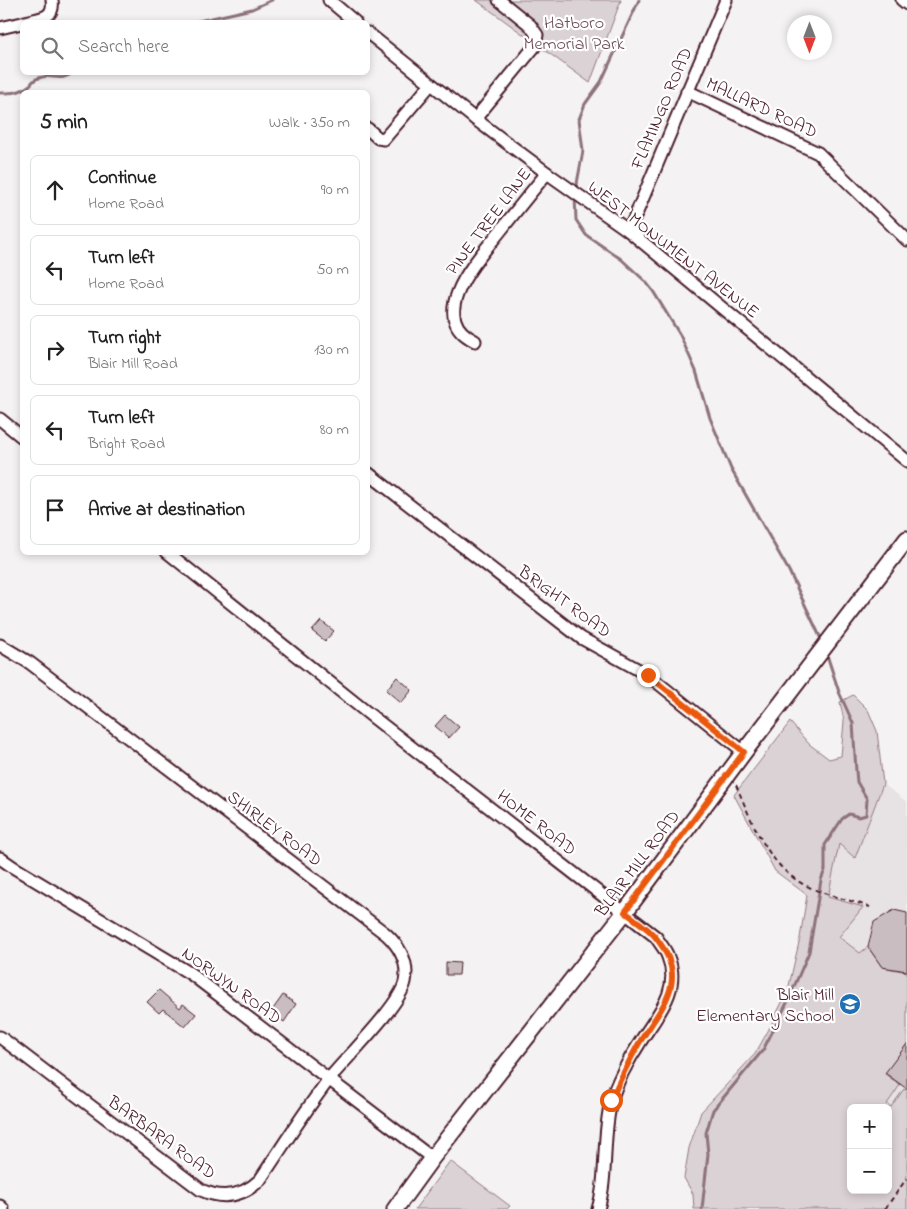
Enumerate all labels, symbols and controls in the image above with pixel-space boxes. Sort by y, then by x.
park label: Hatboro Memorial Park [524,11,625,58]
north arrow [787,15,832,60]
search box [20,20,370,75]
icon: search [38,34,66,62]
text: Search here [78,34,169,61]
street label: FLAMINGO ROAD [625,44,700,175]
street label: MALLARD ROAD [701,72,821,146]
text: 5 min [40,108,88,138]
text: Walk · 350 m [269,111,350,135]
street label: PINE TREE LANE [441,163,539,281]
text: Continue [88,165,156,192]
street label: WEST MONUMENT AVENUE [582,175,764,326]
icon: ahead [41,176,69,204]
text: 90 m [321,178,349,202]
text: Home Road [88,192,164,216]
text: Turn left [88,245,155,272]
icon: left [41,256,69,284]
text: 50 m [317,258,349,282]
text: Home Road [88,272,164,296]
text: Turn right [88,325,161,352]
icon: right [41,336,69,364]
text: 130 m [314,338,349,362]
text: Blair Mill Road [88,352,178,376]
text: Turn left [88,405,155,432]
icon: left [41,416,69,444]
text: 80 m [320,418,349,442]
text: Bright Road [88,432,165,456]
icon: arrive [41,496,69,524]
text: Arrive at destination [88,497,245,524]
street label: BRIGHT ROAD [511,559,616,645]
route end [637,664,660,687]
street label: HOME ROAD [490,784,581,863]
street label: SHIRLEY ROAD [221,785,327,874]
street label: BLAIR MILL ROAD [589,805,687,924]
street label: NORWYN ROAD [175,941,286,1032]
place label: Blair Mill Elementary School [696,983,834,1030]
school or university icon: Blair Mill Elementary School [838,992,862,1016]
route start [600,1089,623,1112]
street label: BARBARA ROAD [101,1090,220,1187]
map controls [847,1104,892,1194]
button: + [847,1104,892,1149]
button: − [847,1149,892,1194]

